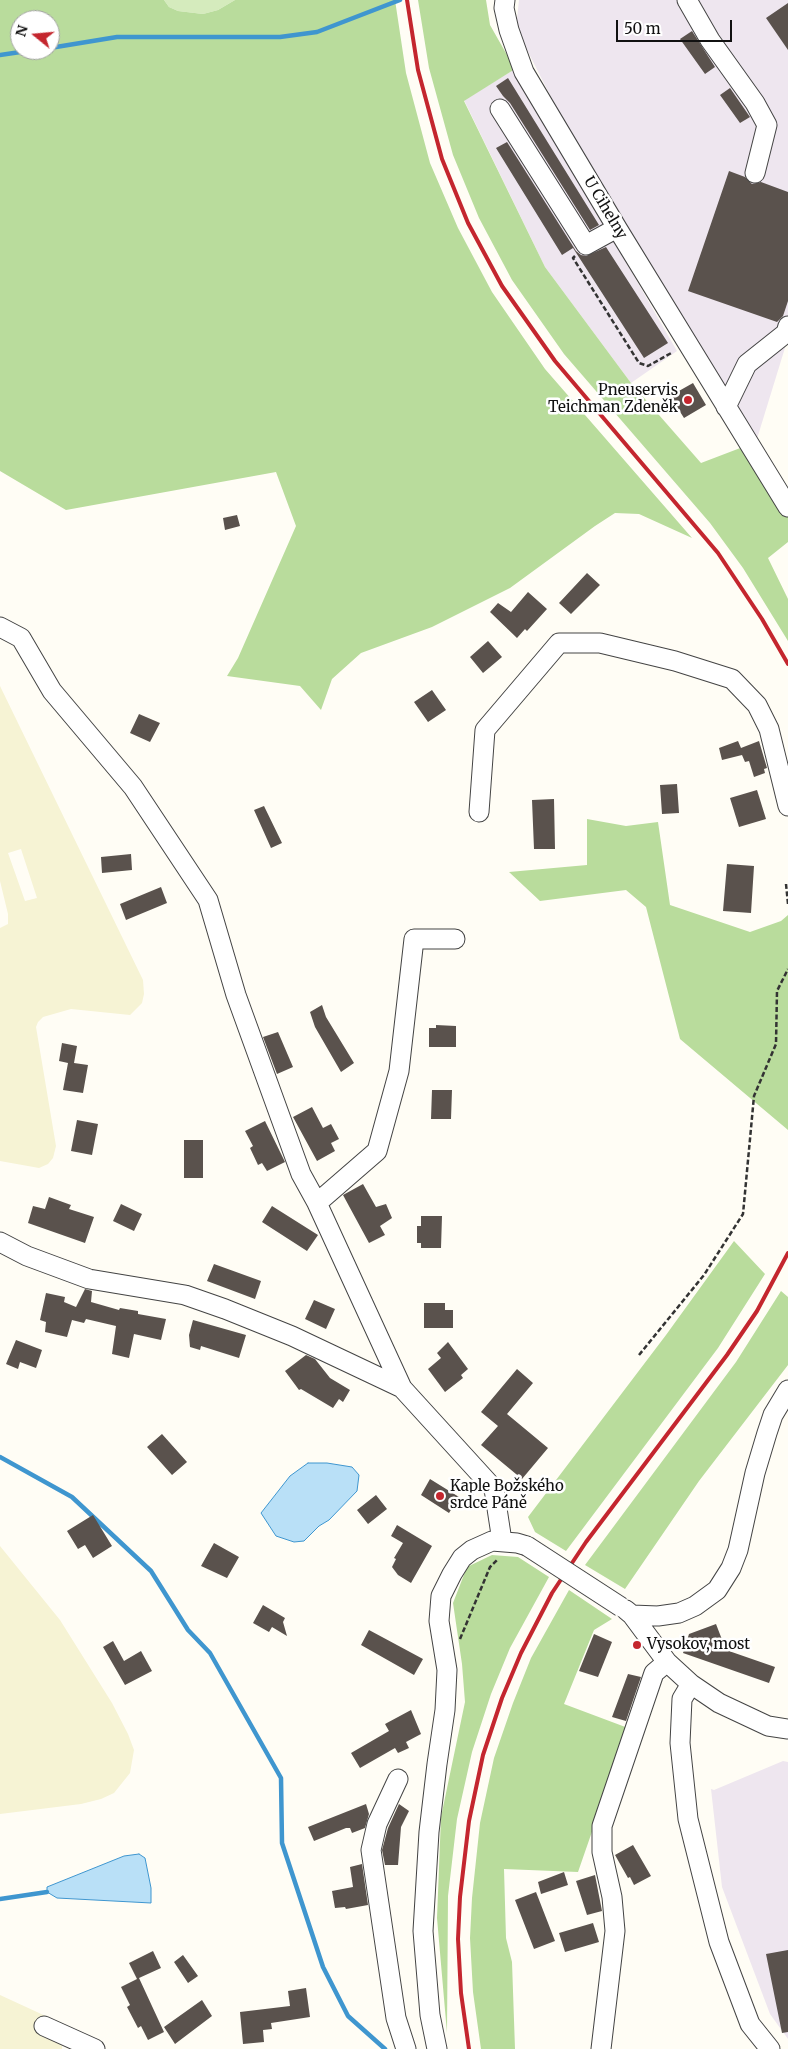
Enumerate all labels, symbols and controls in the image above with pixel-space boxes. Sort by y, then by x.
north arrow [10,10,60,60]
scale bar [618,10,734,42]
text: 50 m [624,19,661,38]
text: N [11,23,32,39]
street label: U Cihelny [579,173,631,243]
place label: Pneuservis Teichman Zdeněk [548,382,678,417]
marker: Pneuservis Teichman Zdeněk [682,394,694,406]
place label: Kaple Božského srdce Páně [450,1478,564,1513]
marker: Kaple Božského srdce Páně [434,1490,446,1502]
place label: Vysokov, most [647,1636,750,1654]
marker: Vysokov, most [631,1639,643,1651]

